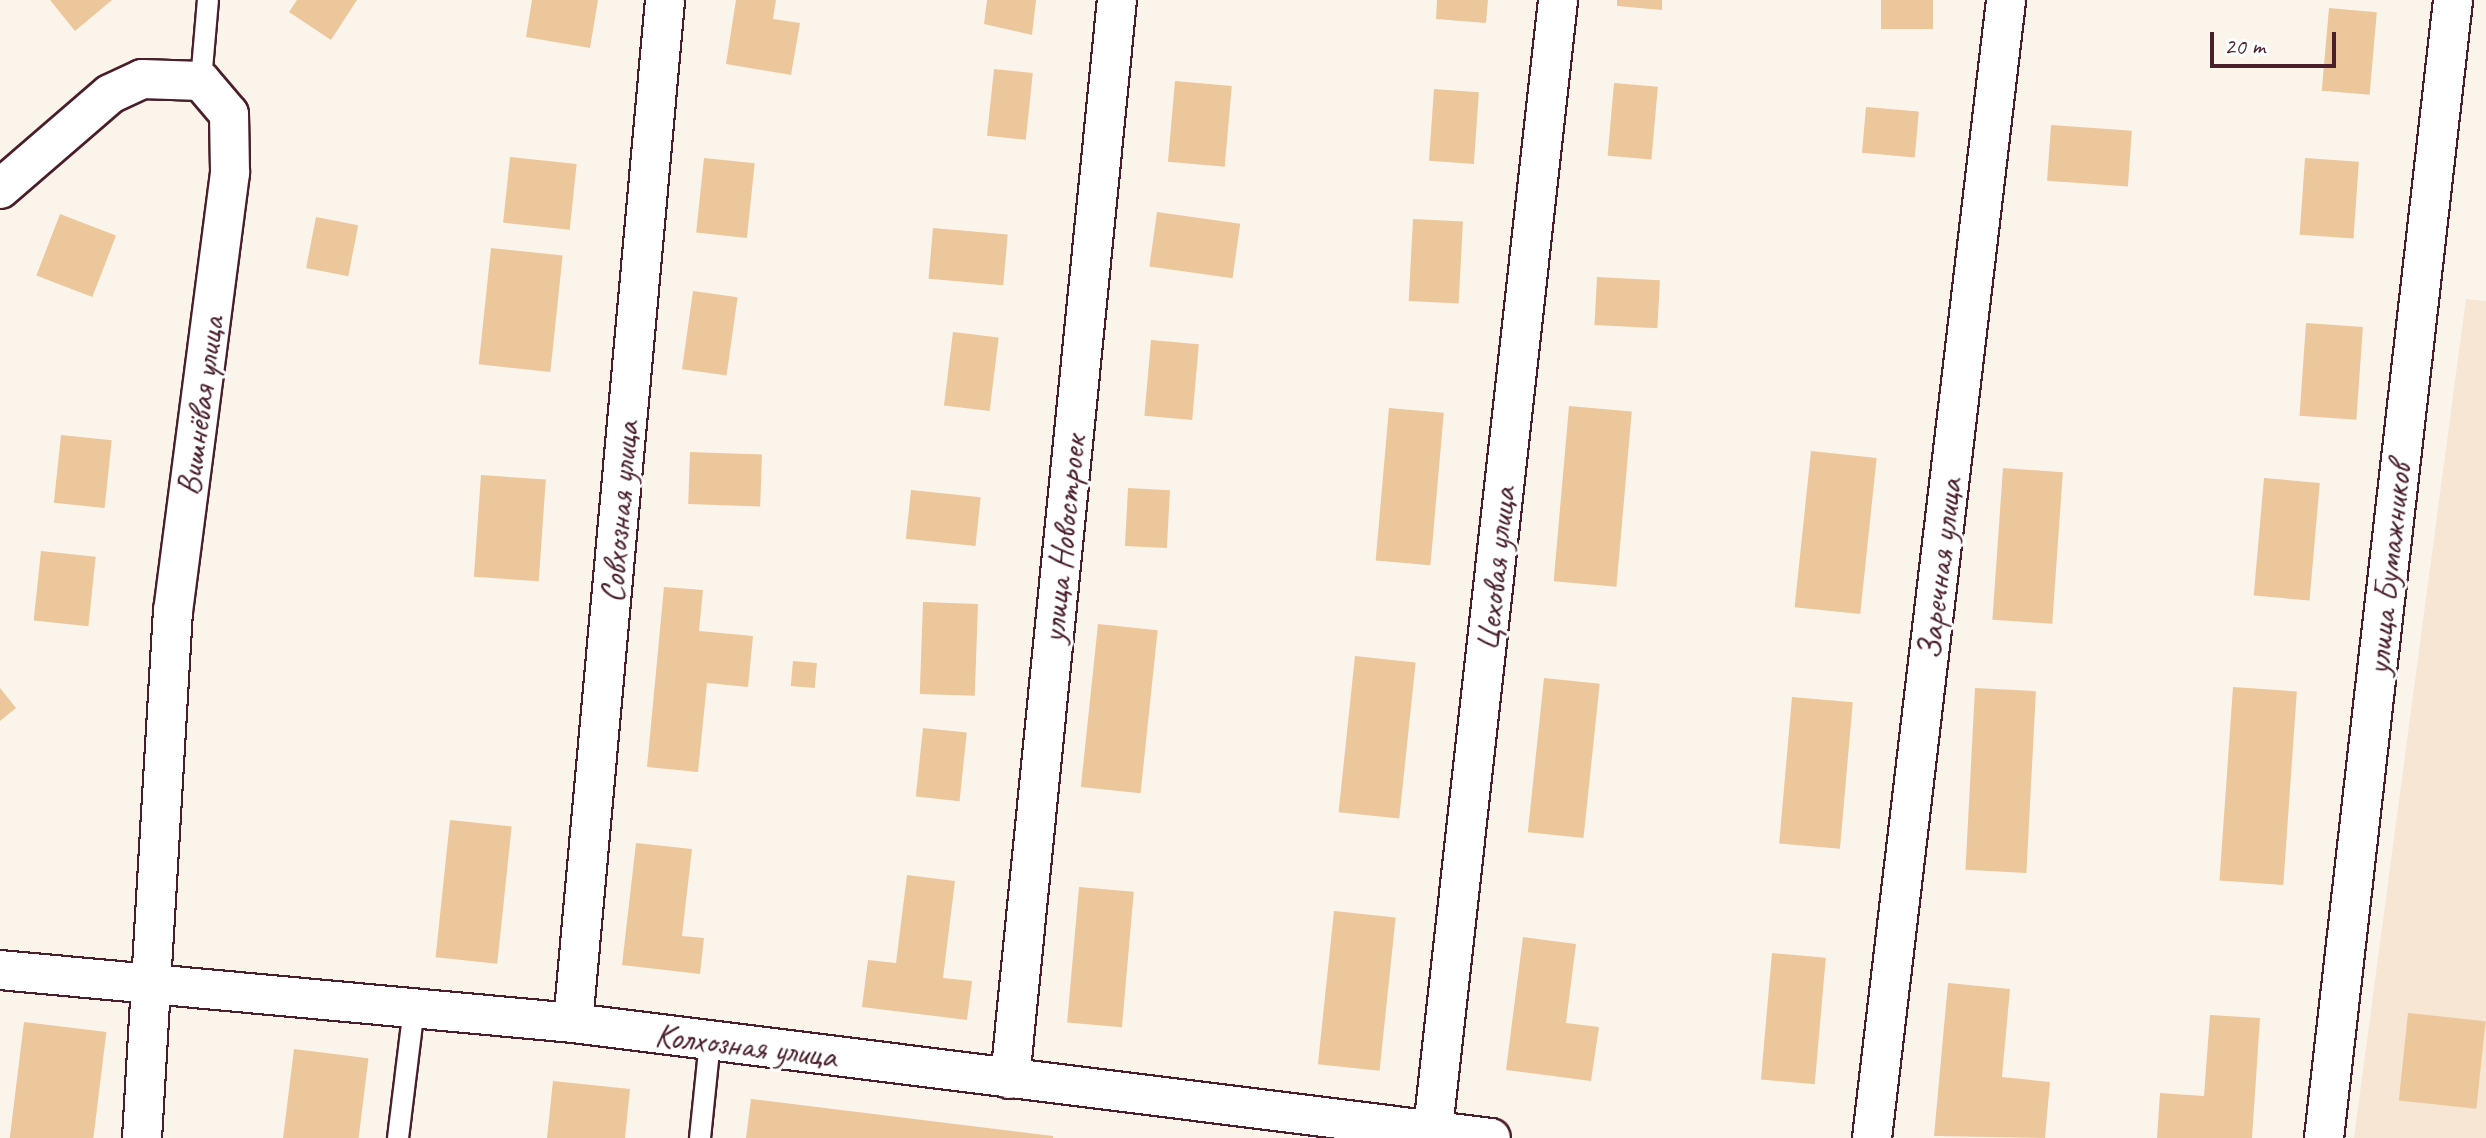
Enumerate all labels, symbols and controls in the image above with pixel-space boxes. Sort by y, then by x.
scale bar [2214,16,2340,66]
text: 20 m [2224,31,2265,61]
street label: Вишнёвая улица [167,312,233,500]
street label: Совхозная улица [591,418,647,606]
street label: улица Новостроек [1032,434,1094,644]
street label: улица Бумажников [2357,462,2419,676]
street label: Заречная улица [1908,475,1970,663]
street label: Цеховая улица [1466,484,1524,654]
street label: Колхозная улица [651,1013,841,1077]

